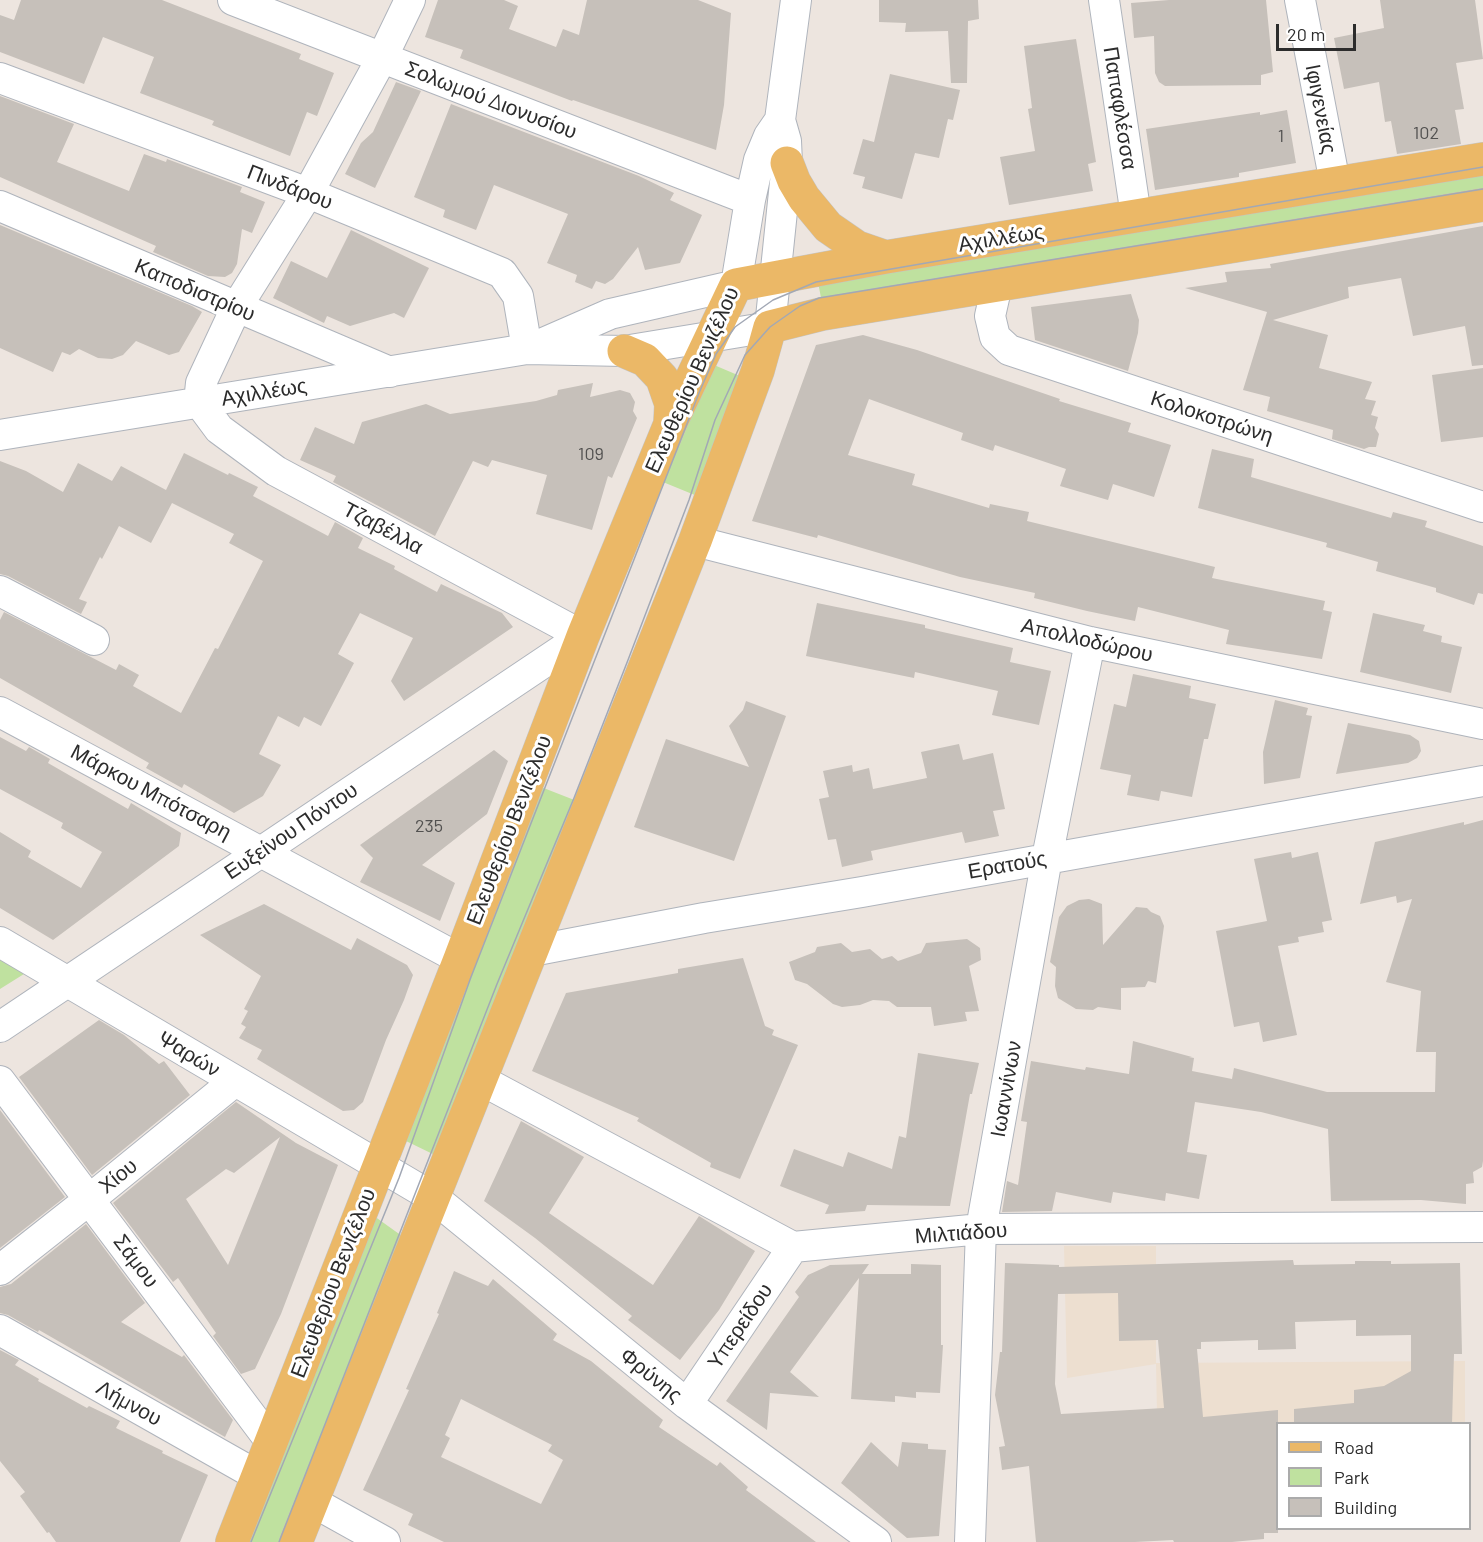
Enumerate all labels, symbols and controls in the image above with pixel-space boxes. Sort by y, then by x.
scale bar [1279,12,1358,50]
text: 20 m [1287,23,1325,45]
street label: Παπαφλέσσα [1098,45,1142,171]
street label: Σολωμού Διονυσίου [401,56,581,144]
street label: Ιφιγενείας [1300,62,1342,156]
house number: 102 [1413,122,1439,144]
house number: 1 [1278,125,1284,147]
street label: Πινδάρου [244,159,336,215]
street label: Αχιλλέως [956,219,1046,257]
street label: Καποδιστρίου [131,253,259,327]
street label: Ελευθερίου Βενιζέλου [640,283,744,477]
street label: Αχιλλέως [219,373,309,411]
street label: Κολοκοτρώνη [1148,385,1276,449]
house number: 109 [578,443,604,465]
street label: Τζαβέλλα [339,496,427,560]
street label: Απολλοδώρου [1019,613,1155,667]
street label: Ελευθερίου Βενιζέλου [461,732,557,928]
street label: Μάρκου Μπότσαρη [66,739,236,845]
street label: Ευξείνου Πόντου [220,777,362,885]
house number: 235 [415,815,443,837]
street label: Ερατούς [966,846,1048,884]
street label: Ψαρών [153,1026,225,1082]
street label: Ιωαννίνων [985,1039,1027,1139]
street label: Χίου [94,1153,142,1199]
street label: Ελευθερίου Βενιζέλου [285,1185,381,1381]
street label: Μιλτιάδου [914,1217,1008,1249]
street label: Σάμου [108,1230,164,1292]
street label: Υπερείδου [702,1278,778,1374]
street label: Φρύνης [615,1342,687,1408]
street label: Λήμνου [92,1375,166,1431]
legend [1276,1422,1471,1530]
text: Road [1334,1436,1374,1458]
text: Park [1334,1466,1369,1488]
text: Building [1334,1496,1397,1518]

